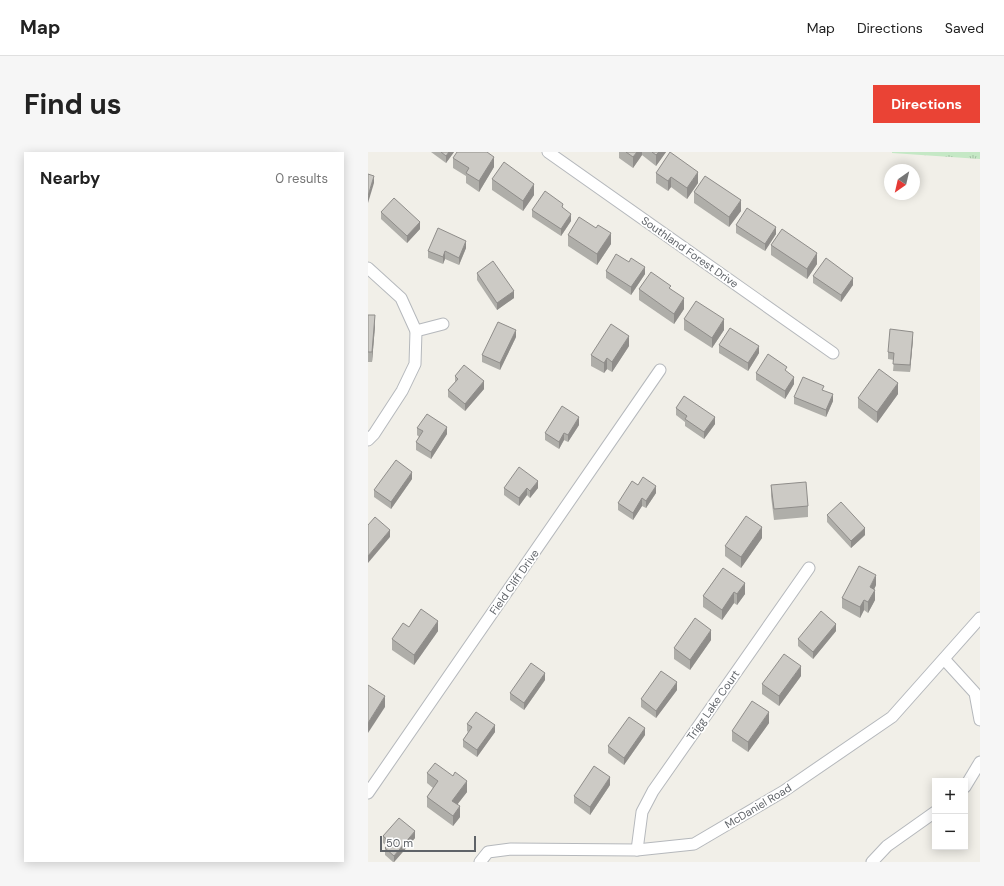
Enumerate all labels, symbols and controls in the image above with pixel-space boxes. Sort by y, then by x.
text: Map [20,15,60,40]
text: Map [807,19,835,37]
text: Directions [857,19,923,37]
text: Saved [945,19,984,37]
button: Directions [873,85,980,123]
text: Find us [24,86,122,123]
north arrow [884,164,920,200]
text: Nearby [40,167,100,189]
text: 0 results [275,170,328,187]
street label: Southland Forest Drive [639,213,741,291]
street label: Field Cliff Drive [486,547,542,617]
street label: Trigg Lake Court [684,667,742,743]
map controls [932,778,968,850]
button: + [932,778,968,814]
street label: McDaniel Road [722,781,794,831]
button: − [932,814,968,850]
scale bar [380,834,476,853]
text: 50 m [386,836,413,850]

